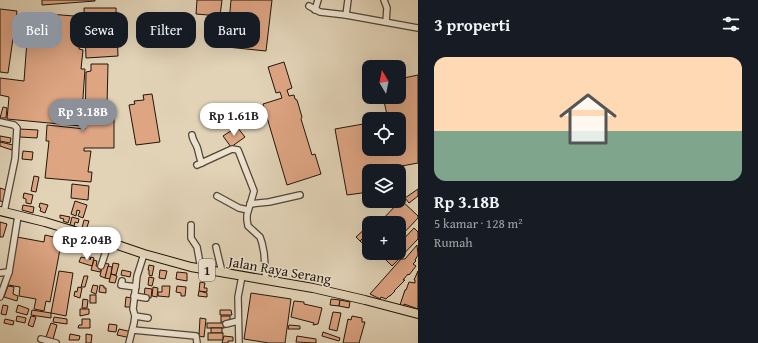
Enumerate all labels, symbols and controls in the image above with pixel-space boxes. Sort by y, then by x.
chip: Beli [12,12,62,48]
chip: Sewa [70,12,128,48]
chip: Filter [136,12,196,48]
chip: Baru [204,12,260,48]
text: 3 properti [434,12,510,37]
icon: filters [720,13,742,35]
north arrow [362,60,406,104]
map controls [362,60,406,260]
icon: home [552,83,624,155]
pin: Rp 3.18B [42,99,124,133]
text: Rp 3.18B [58,102,108,121]
pin: Rp 1.61B [193,103,275,137]
text: Rp 1.61B [209,106,259,125]
button: locate [362,112,406,156]
button: layers [362,164,406,208]
text: Rp 3.18B [434,189,500,214]
text: 5 kamar · 128 m² [434,214,523,233]
button: + [362,216,406,260]
pin: Rp 2.04B [46,227,128,261]
text: Rp 2.04B [62,230,112,249]
text: Rumah [434,233,473,252]
street label: Jalan Raya Serang [225,251,333,289]
road number: 1 [199,259,215,281]

